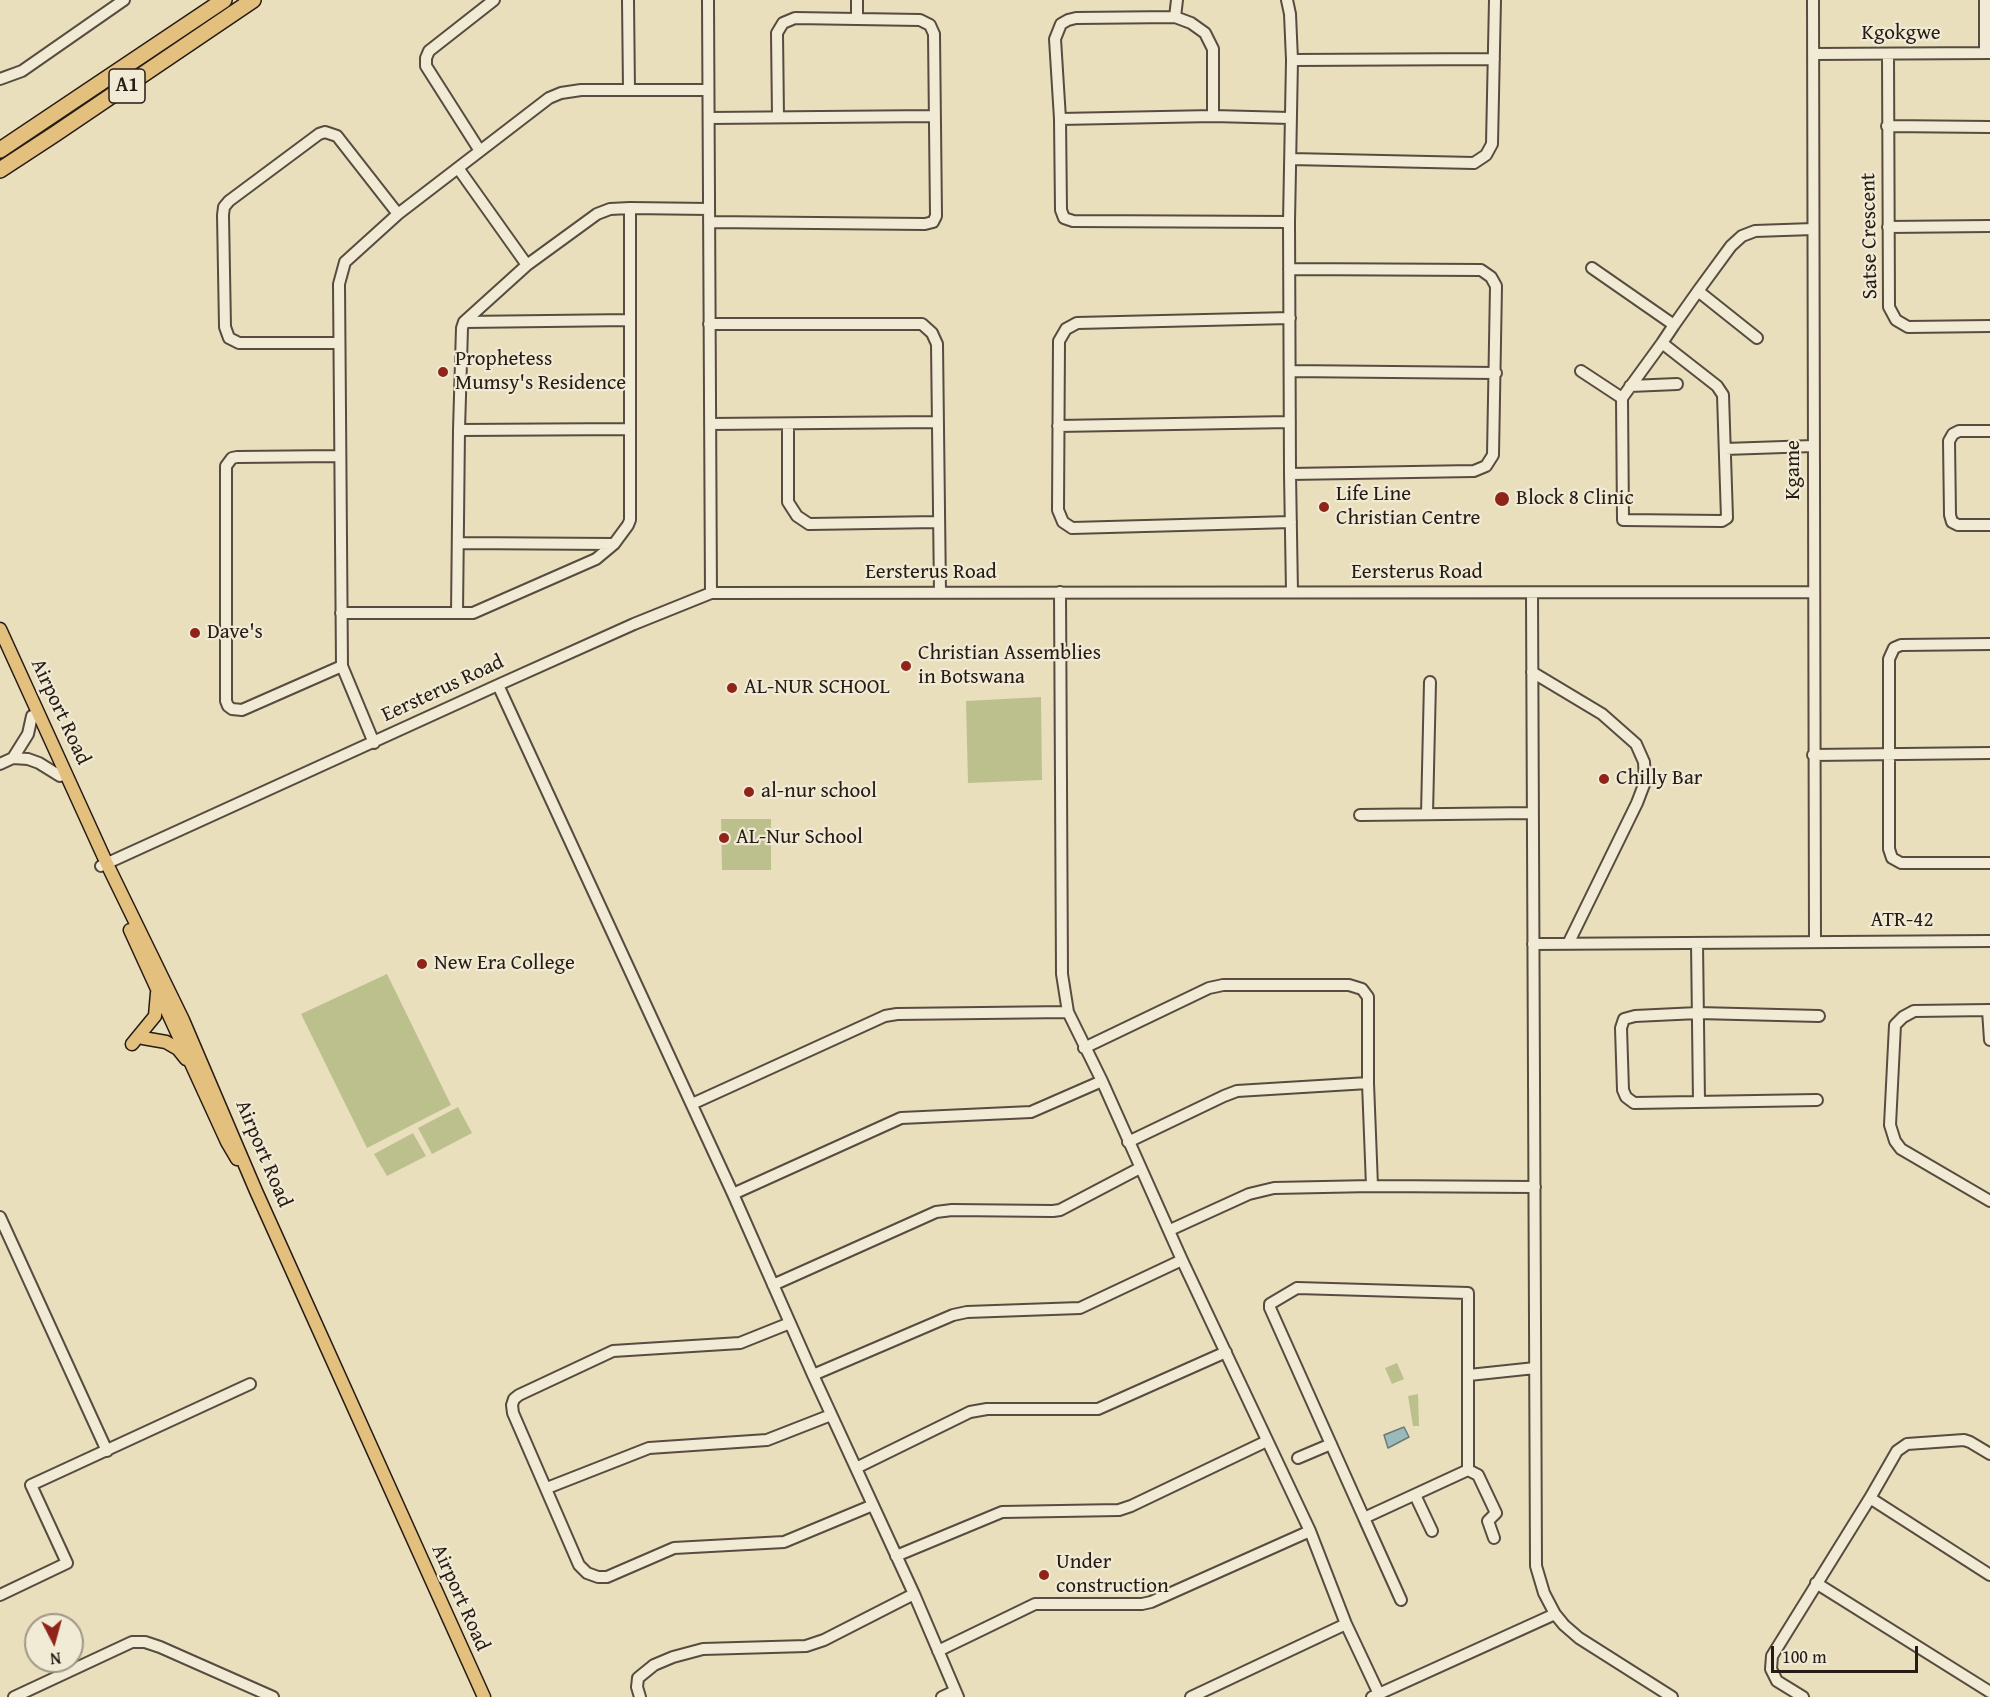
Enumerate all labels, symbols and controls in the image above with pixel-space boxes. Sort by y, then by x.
street label: Kgokgwe [1861,21,1941,47]
road number: A1 [109,69,145,103]
street label: Satse Crescent [1856,172,1884,300]
place label: Prophetess Mumsy's Residence [455,347,626,397]
marker: Prophetess Mumsy's Residence [436,365,450,379]
street label: Kgame [1781,440,1807,500]
place label: Life Line Christian Centre [1336,482,1480,532]
place label: Block 8 Clinic [1516,486,1634,512]
marker: Block 8 Clinic [1493,490,1511,508]
marker: Life Line Christian Centre [1317,500,1331,514]
street label: Eersterus Road [865,560,997,586]
street label: Eersterus Road [1351,560,1483,586]
place label: Dave's [207,620,263,646]
marker: Dave's [188,626,202,640]
place label: Christian Assemblies in Botswana [918,641,1101,691]
street label: Eersterus Road [378,650,508,728]
street label: Airport Road [24,655,96,769]
marker: Christian Assemblies in Botswana [899,659,913,673]
place label: AL-NUR SCHOOL [744,675,890,701]
marker: AL-NUR SCHOOL [725,681,739,695]
place label: Chilly Bar [1616,766,1702,792]
marker: Chilly Bar [1597,772,1611,786]
place label: al-nur school [761,779,877,805]
marker: al-nur school [742,785,756,799]
place label: AL-Nur School [736,825,863,851]
marker: AL-Nur School [717,831,731,845]
street label: ATR-42 [1870,908,1934,934]
place label: New Era College [434,951,575,977]
marker: New Era College [415,957,429,971]
street label: Airport Road [229,1097,297,1211]
street label: Airport Road [425,1541,495,1655]
place label: Under construction [1056,1550,1169,1600]
marker: Under construction [1037,1568,1051,1582]
north arrow [24,1613,84,1673]
scale bar [1774,1634,1921,1672]
text: 100 m [1782,1643,1827,1670]
text: N [49,1646,62,1671]

